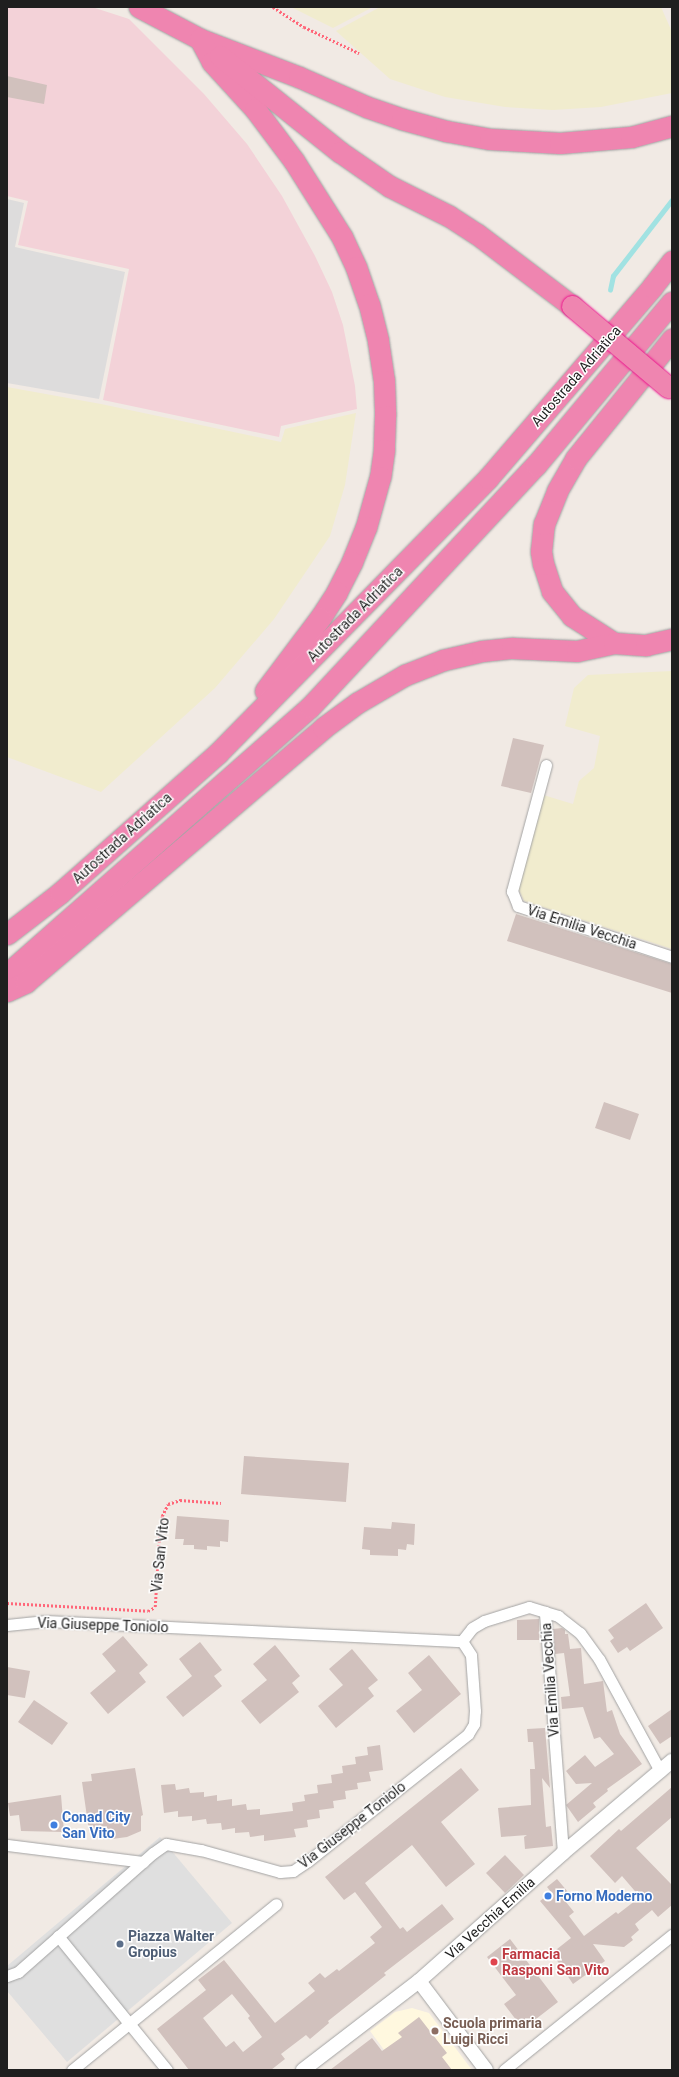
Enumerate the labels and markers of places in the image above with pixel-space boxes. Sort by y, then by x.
place label: Conad City San Vito [62,1809,130,1842]
marker: Conad City San Vito [49,1820,59,1830]
place label: Forno Moderno [556,1888,652,1904]
marker: Forno Moderno [543,1891,553,1901]
place label: Piazza Walter Gropius [128,1928,214,1960]
marker: Piazza Walter Gropius [115,1939,125,1949]
place label: Farmacia Rasponi San Vito [502,1946,609,1978]
marker: Farmacia Rasponi San Vito [489,1957,499,1967]
place label: Scuola primaria Luigi Ricci [443,2015,542,2048]
marker: Scuola primaria Luigi Ricci [430,2026,440,2036]

